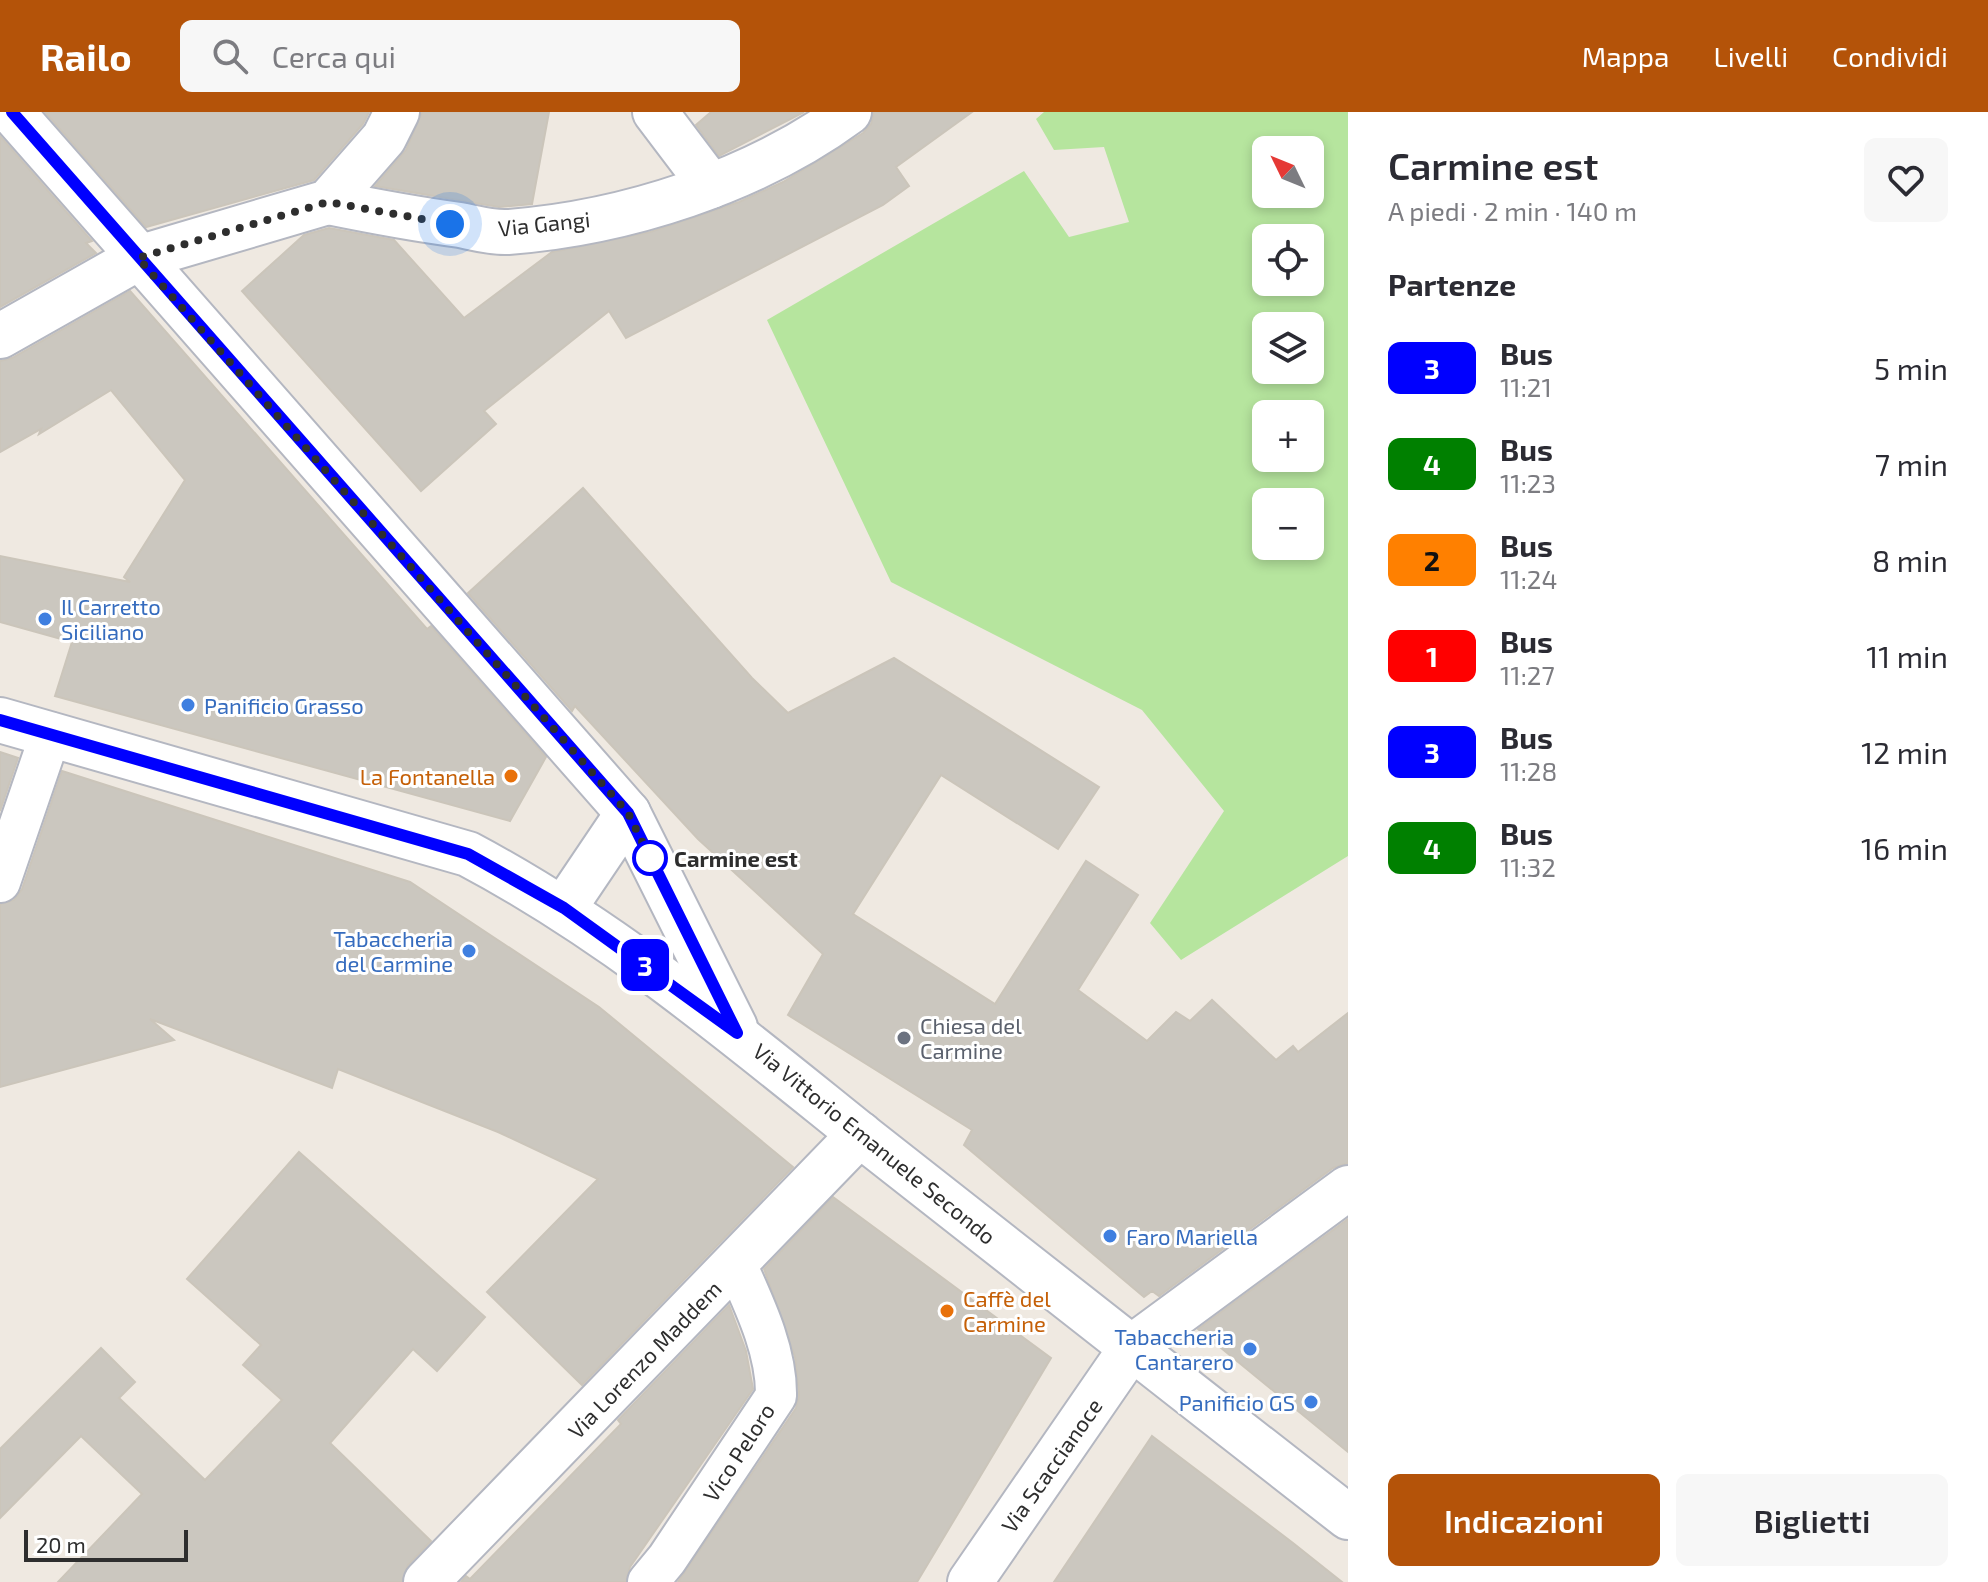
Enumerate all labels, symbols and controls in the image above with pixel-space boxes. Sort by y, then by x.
search box [180,20,740,92]
text: Railo [40,33,132,79]
icon: search [208,34,252,78]
text: Cerca qui [272,38,396,74]
text: Mappa [1582,39,1669,73]
text: Livelli [1713,39,1788,73]
text: Condividi [1832,39,1948,73]
north arrow [1252,136,1324,208]
map controls [1252,136,1324,560]
button: heart [1864,138,1948,222]
text: Carmine est [1388,142,1598,188]
text: A piedi · 2 min · 140 m [1388,195,1637,226]
your location [430,204,470,244]
street label: Via Gangi [497,205,591,241]
button: locate [1252,224,1324,296]
text: Partenze [1388,266,1516,302]
button: layers [1252,312,1324,384]
text: Bus [1500,335,1553,371]
text: 5 min [1874,350,1948,386]
text: 3 [1424,351,1440,385]
text: 11:21 [1500,371,1552,402]
button: + [1252,400,1324,472]
text: Bus [1500,431,1553,467]
text: 7 min [1875,446,1948,482]
text: 4 [1423,447,1441,481]
text: 11:23 [1500,467,1556,498]
button: − [1252,488,1324,560]
text: Bus [1500,527,1553,563]
text: 8 min [1872,542,1948,578]
text: 2 [1424,543,1440,577]
text: 11:24 [1500,563,1557,594]
place label: Il Carretto Siciliano [61,593,161,644]
marker: Il Carretto Siciliano [36,610,54,628]
text: Bus [1500,623,1553,659]
text: 11 min [1866,638,1948,674]
text: 1 [1426,639,1438,673]
text: 11:27 [1500,659,1555,690]
place label: Panificio Grasso [204,692,364,718]
marker: Panificio Grasso [179,696,197,714]
text: Bus [1500,719,1553,755]
text: 12 min [1861,734,1948,770]
text: 3 [1424,735,1440,769]
text: 11:28 [1500,755,1557,786]
place label: La Fontanella [360,763,495,789]
marker: La Fontanella [502,767,520,785]
text: Bus [1500,815,1553,851]
text: 16 min [1861,830,1948,866]
text: 4 [1423,831,1441,865]
marker: Carmine est [633,841,667,875]
place label: Carmine est [674,845,798,871]
text: 11:32 [1500,851,1556,882]
place label: Tabaccheria del Carmine [333,925,453,976]
line badge: 3 [619,939,671,991]
marker: Tabaccheria del Carmine [460,942,478,960]
text: 3 [637,948,653,982]
place label: Chiesa del Carmine [920,1012,1022,1063]
marker: Chiesa del Carmine [895,1029,913,1047]
street label: Via Vittorio Emanuele Secondo [749,1037,1001,1249]
place label: Faro Mariella [1126,1223,1258,1249]
marker: Faro Mariella [1101,1227,1119,1245]
street label: Via Lorenzo Maddem [562,1275,726,1443]
place label: Caffè del Carmine [963,1285,1051,1336]
marker: Caffè del Carmine [938,1302,956,1320]
place label: Tabaccheria Cantarero [1114,1323,1234,1374]
marker: Tabaccheria Cantarero [1241,1340,1259,1358]
place label: Panificio GS [1179,1389,1295,1415]
street label: Via Scaccianoce [995,1393,1107,1537]
marker: Panificio GS [1302,1393,1320,1411]
street label: Vico Peloro [697,1398,779,1506]
button: Indicazioni [1388,1474,1660,1566]
button: Biglietti [1676,1474,1948,1566]
scale bar [24,1526,188,1562]
text: 20 m [36,1531,86,1557]

